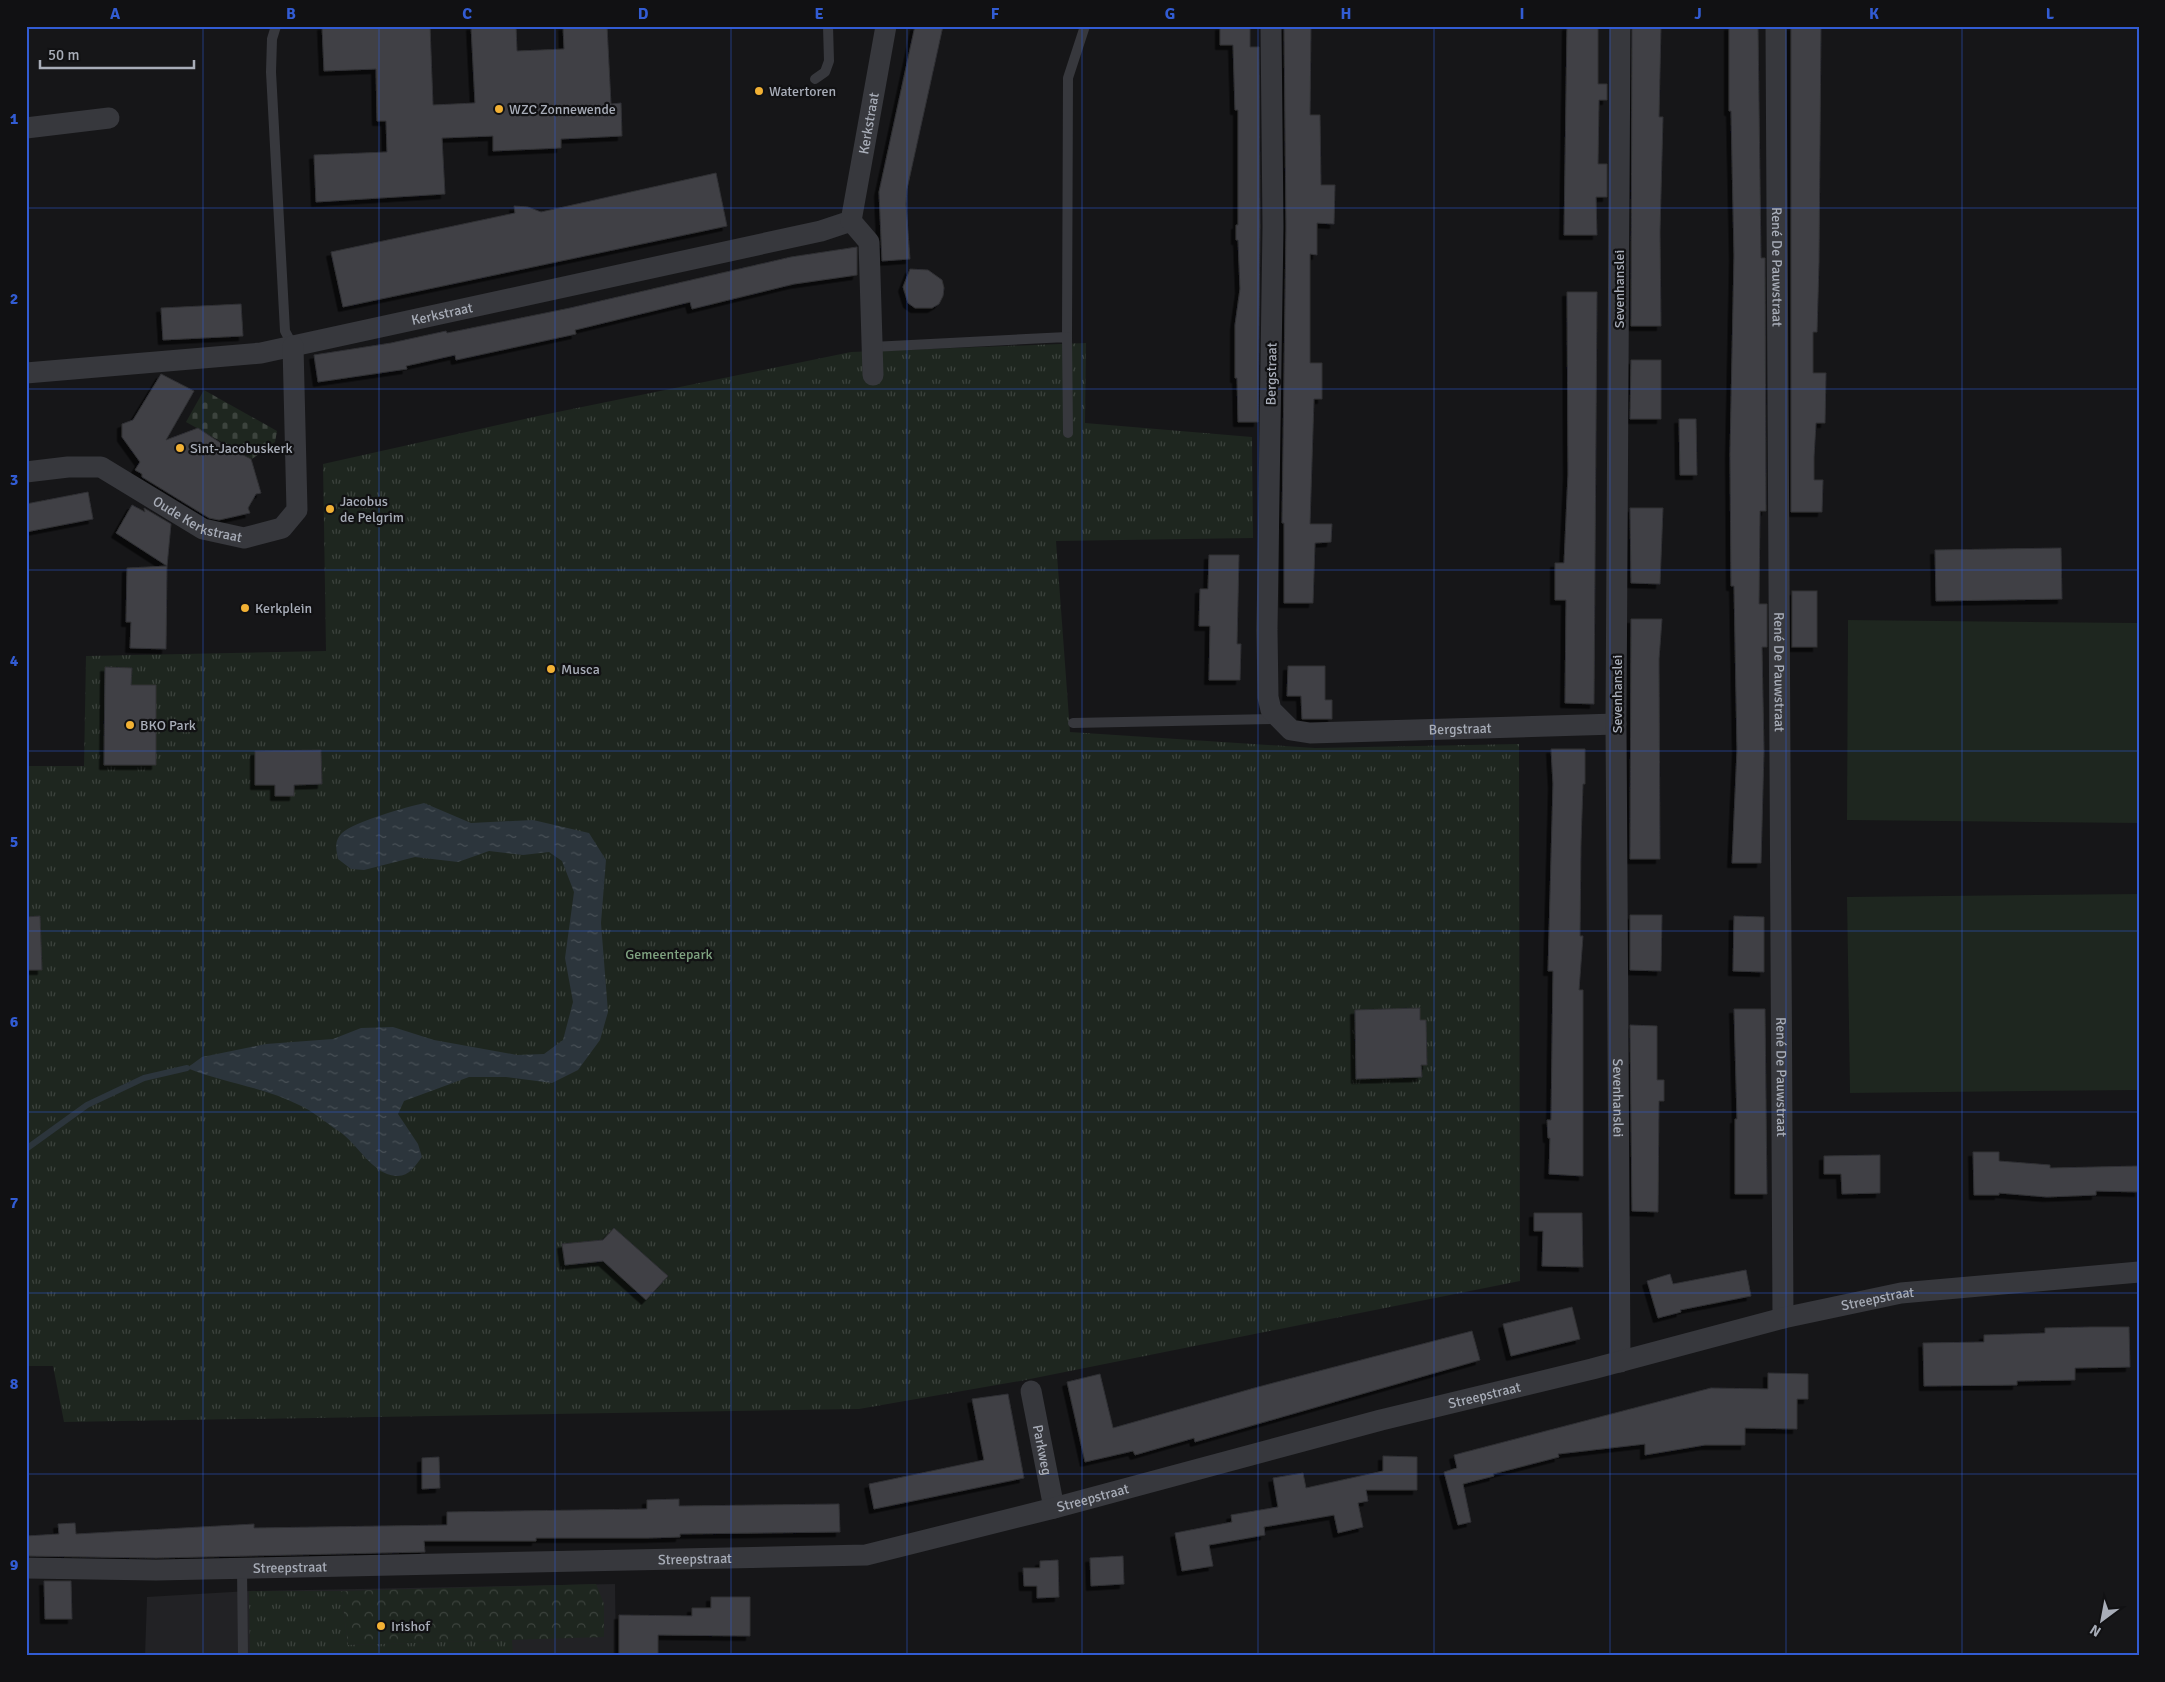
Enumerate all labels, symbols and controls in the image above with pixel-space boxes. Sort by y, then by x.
text: A [110,4,121,24]
text: B [286,4,296,24]
text: C [462,4,472,24]
text: D [638,4,649,24]
text: E [814,4,824,24]
text: F [991,4,1000,24]
text: G [1165,4,1175,24]
text: H [1341,4,1351,24]
text: I [1519,4,1525,24]
text: J [1694,4,1702,24]
text: K [1869,4,1879,24]
text: L [2046,4,2055,24]
scale bar [40,38,194,70]
text: 50 m [48,46,79,64]
place label: Watertoren [769,83,836,100]
marker: Watertoren [753,85,765,97]
street label: Kerkstraat [855,91,883,156]
place label: WZC Zonnewende [509,101,616,118]
marker: WZC Zonnewende [493,103,505,115]
text: 1 [10,109,19,129]
street label: René De Pauwstraat [1768,207,1786,327]
street label: Sevenhanslei [1611,250,1628,328]
text: 2 [10,289,18,309]
street label: Kerkstraat [410,299,474,329]
street label: Bergstraat [1262,342,1281,406]
place label: Sint-Jacobuskerk [190,440,293,457]
marker: Sint-Jacobuskerk [174,442,186,454]
text: 3 [10,470,18,490]
street label: Oude Kerkstraat [150,493,244,546]
place label: Jacobus de Pelgrim [340,493,404,526]
marker: Jacobus de Pelgrim [324,503,336,515]
place label: Kerkplein [255,600,312,617]
marker: Kerkplein [239,602,251,614]
street label: René De Pauwstraat [1770,612,1788,732]
text: 4 [10,651,19,671]
street label: Sevenhanslei [1609,655,1626,733]
place label: Musca [561,661,600,678]
marker: Musca [545,663,557,675]
place label: BKO Park [140,717,196,734]
marker: BKO Park [124,719,136,731]
street label: Bergstraat [1428,720,1492,739]
text: 5 [10,832,18,852]
park label: Gemeentepark [625,946,713,963]
text: 6 [10,1012,19,1032]
street label: René De Pauwstraat [1772,1017,1790,1137]
street label: Sevenhanslei [1609,1059,1627,1137]
text: 7 [10,1193,19,1213]
street label: Streepstraat [1840,1284,1915,1314]
text: 8 [10,1374,19,1394]
street label: Streepstraat [1447,1378,1523,1412]
street label: Parkweg [1029,1423,1055,1477]
street label: Streepstraat [1055,1480,1131,1516]
street label: Streepstraat [658,1550,732,1568]
text: 9 [10,1555,19,1575]
street label: Streepstraat [253,1558,327,1577]
north arrow [2078,1594,2128,1644]
place label: Irishof [391,1618,431,1635]
marker: Irishof [375,1620,387,1632]
text: N [2087,1621,2104,1640]

